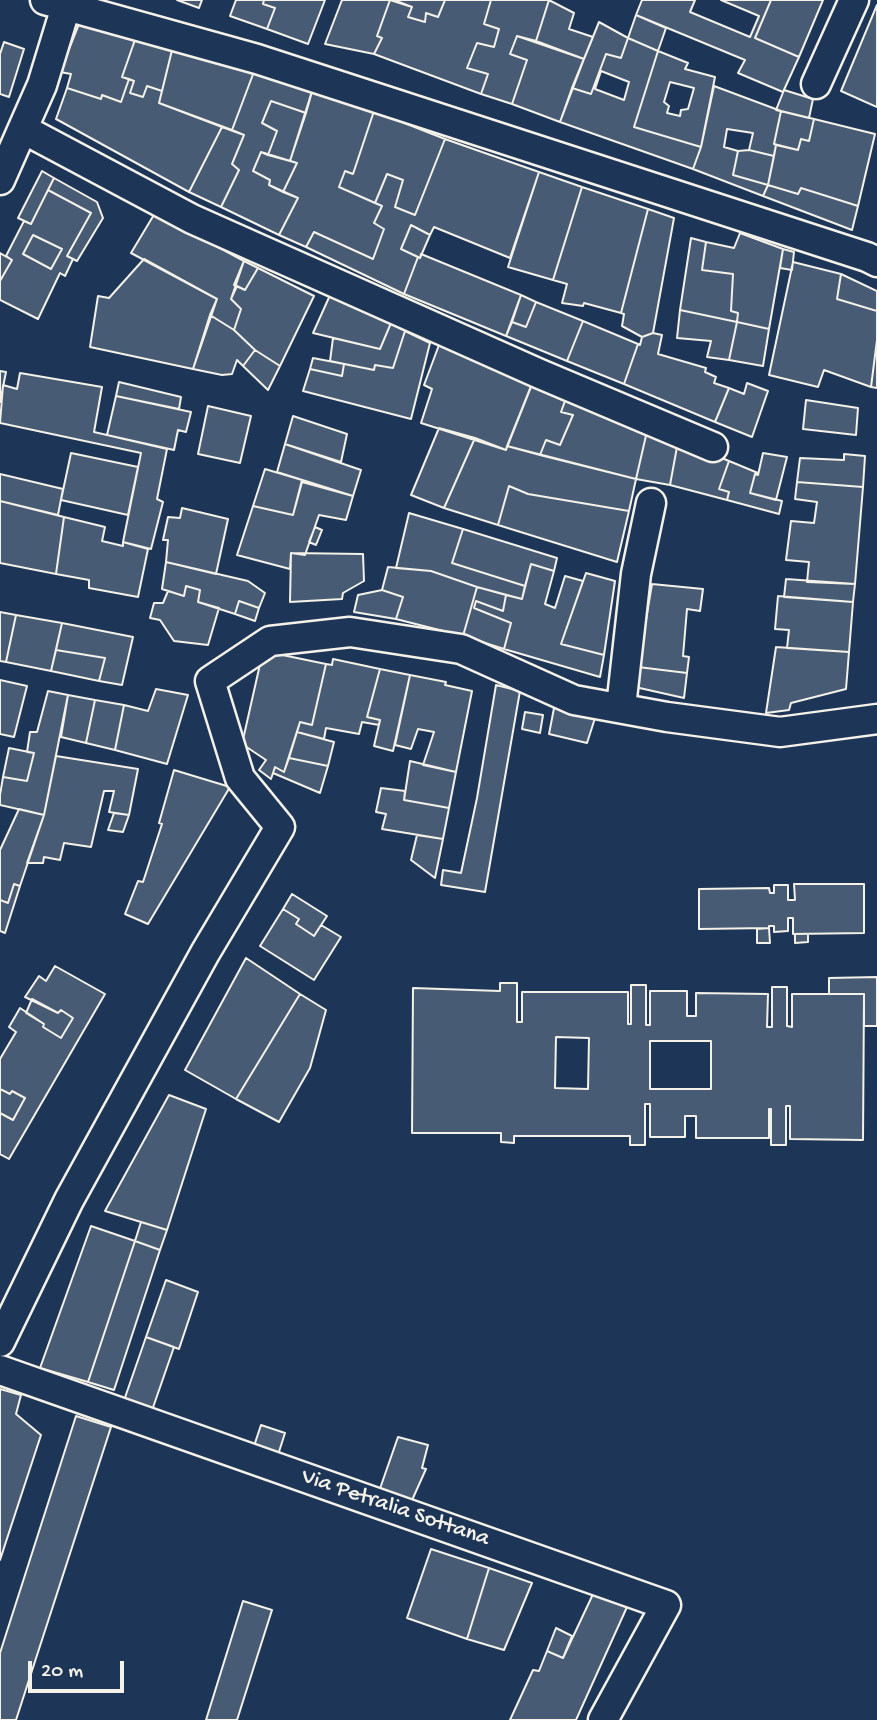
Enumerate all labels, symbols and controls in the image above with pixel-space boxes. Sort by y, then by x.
street label: Via Petralia Sottana [297,1464,493,1554]
scale bar [32,1646,128,1690]
text: 20 m [41,1660,83,1685]

